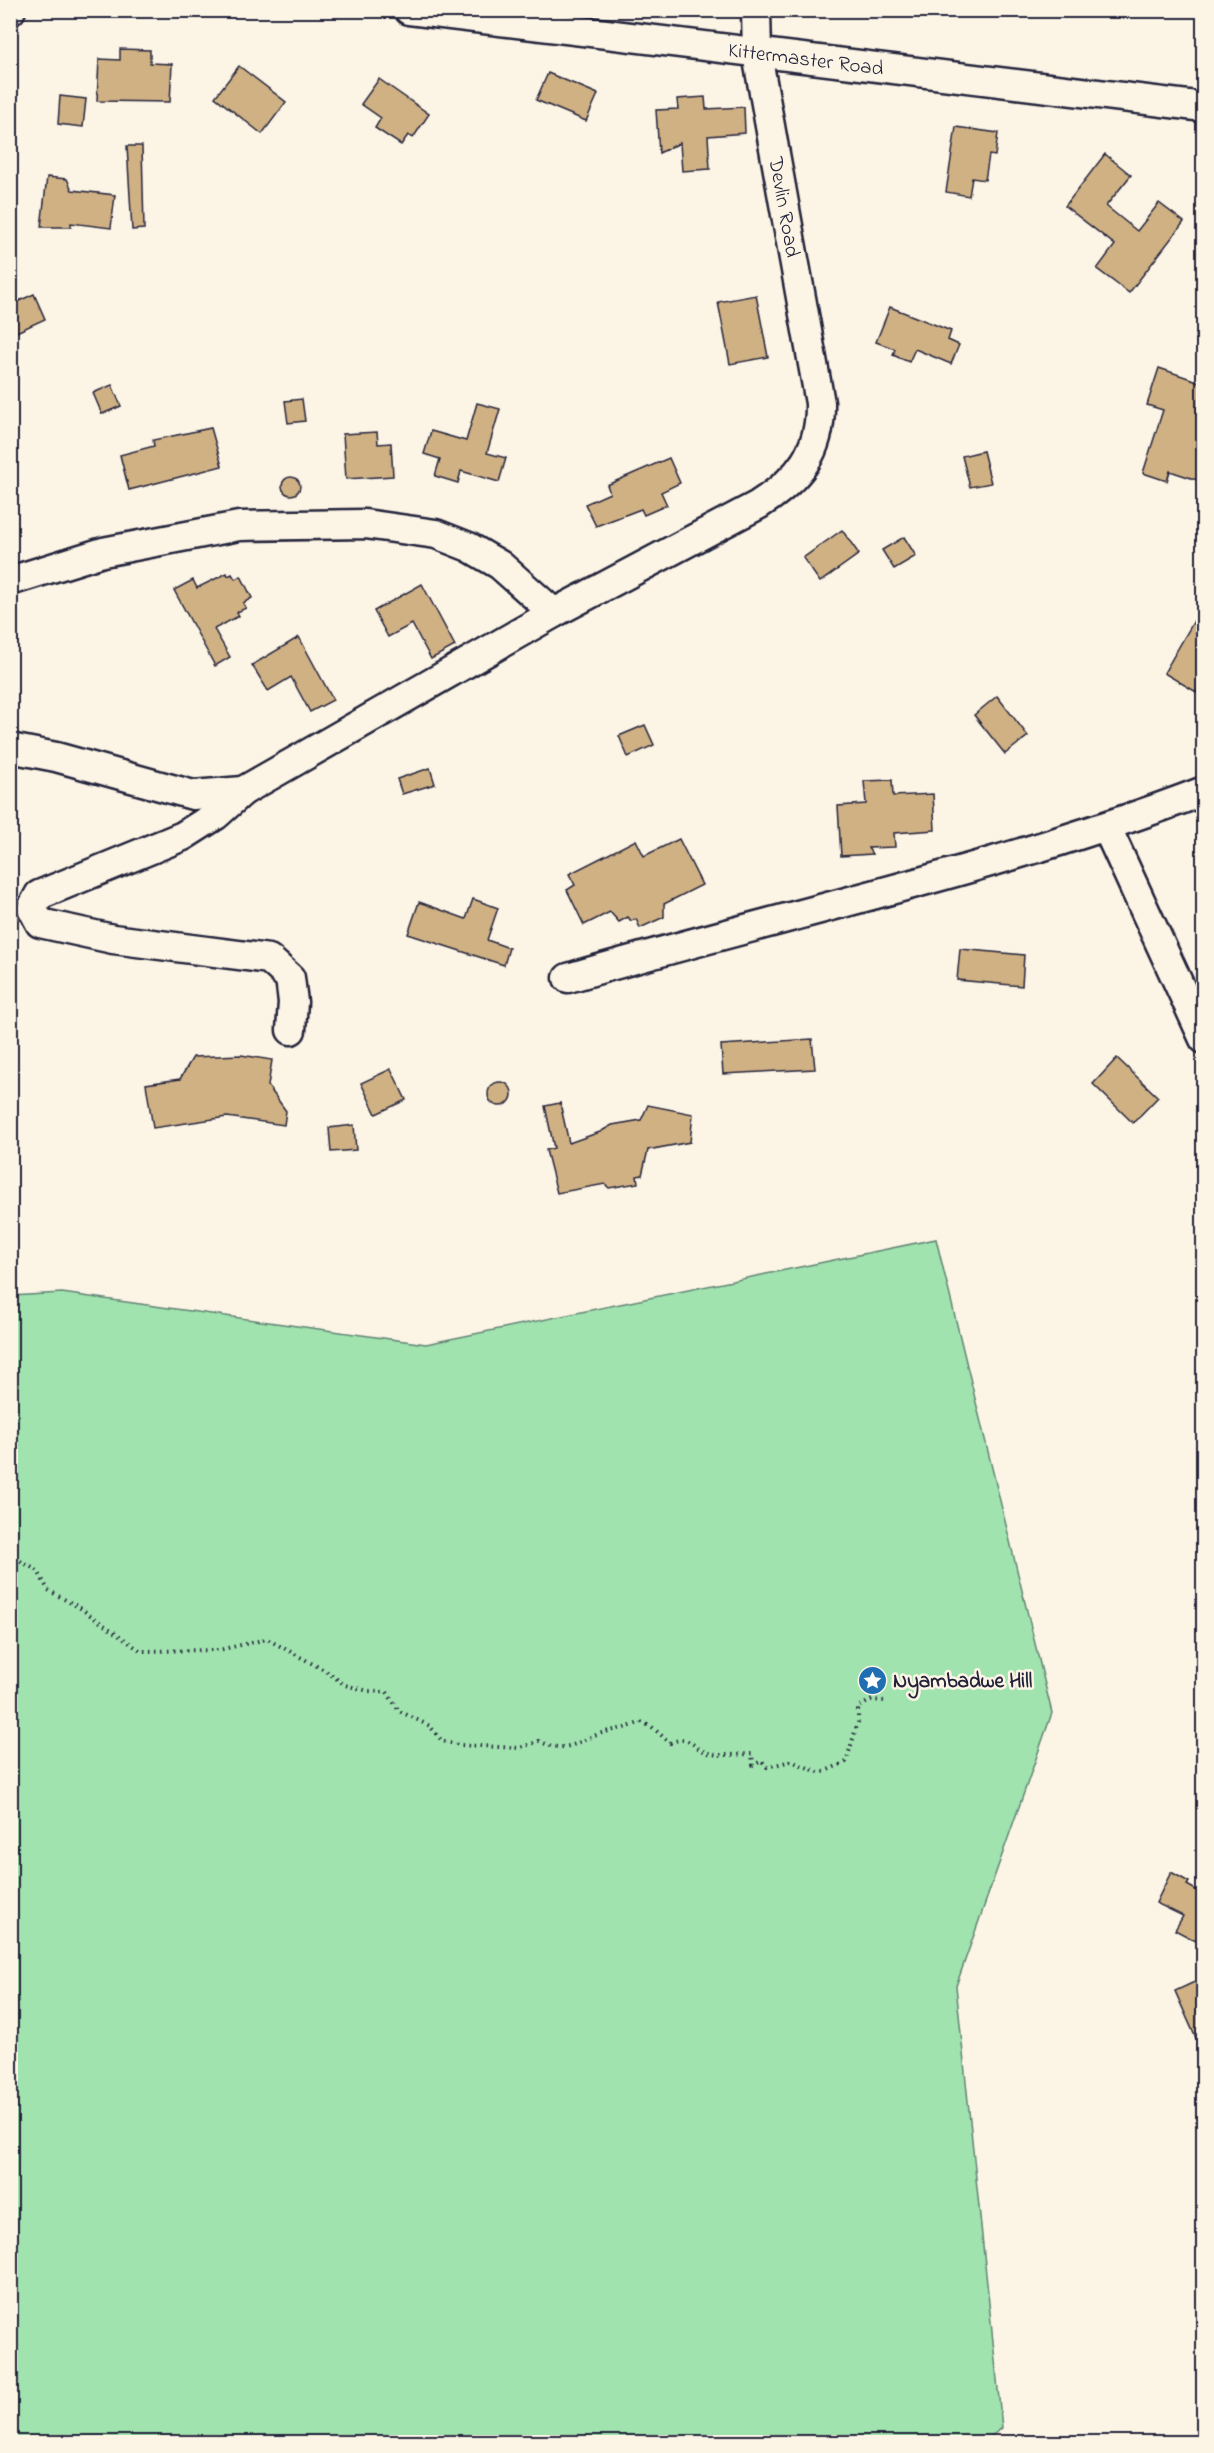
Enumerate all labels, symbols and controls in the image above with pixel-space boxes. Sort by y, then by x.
street label: Kittermaster Road [726,36,885,85]
street label: Devlin Road [759,154,807,260]
place icon: Nyambadwe Hill [856,1664,888,1696]
place label: Nyambadwe Hill [893,1667,1033,1699]

